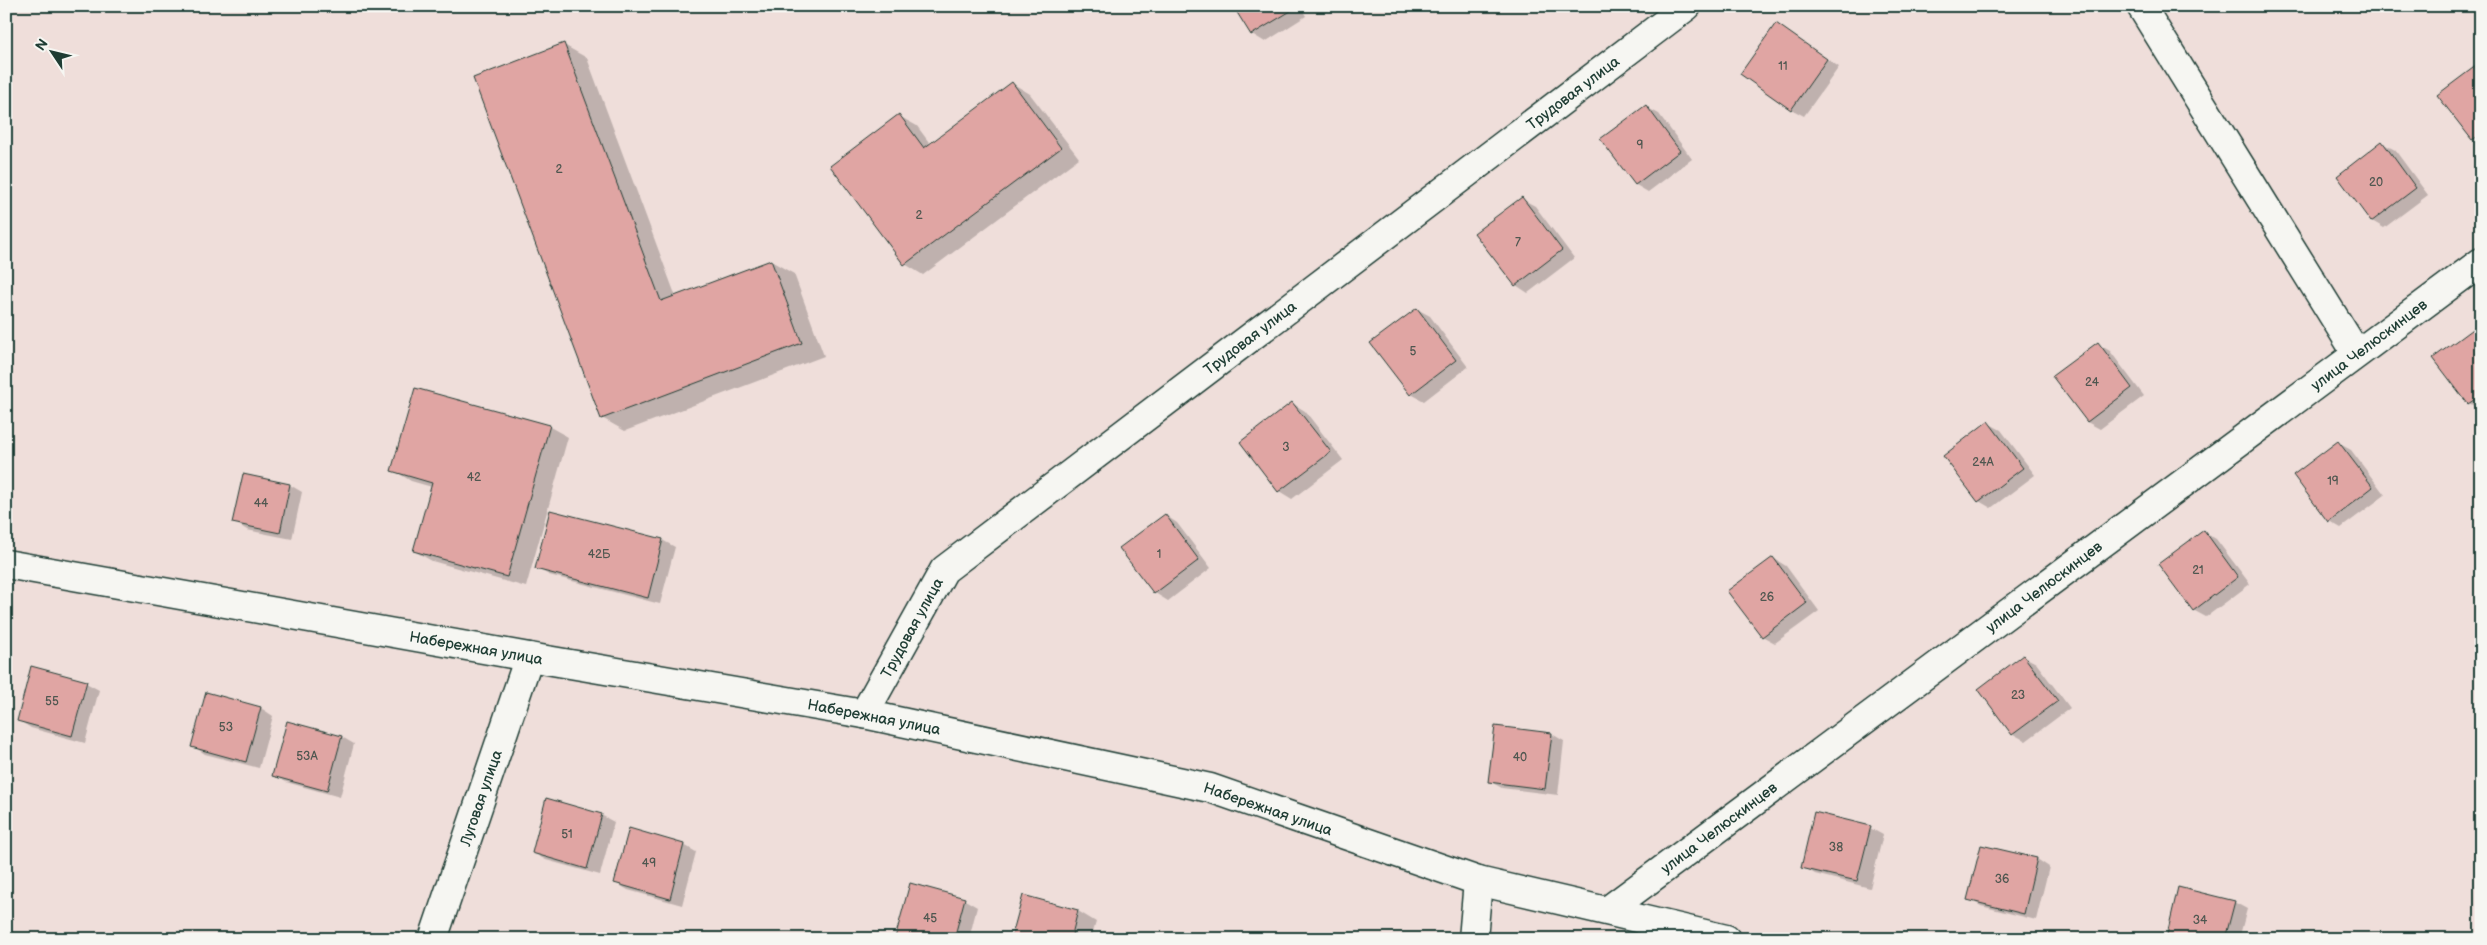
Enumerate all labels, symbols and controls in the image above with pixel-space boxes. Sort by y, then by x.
north arrow [28,28,78,78]
text: N [32,36,52,54]
street label: Трудовая улица [1523,52,1624,135]
house number: 11 [1778,59,1788,74]
house number: 9 [1637,138,1644,153]
house number: 2 [555,162,563,177]
house number: 20 [2369,175,2383,190]
house number: 2 [915,208,923,223]
house number: 7 [1515,235,1521,250]
street label: улица Челюскинцев [2307,295,2431,395]
street label: Трудовая улица [1200,297,1301,380]
house number: 5 [1410,344,1417,359]
house number: 24 [2085,375,2100,390]
house number: 3 [1282,440,1290,455]
house number: 24А [1972,455,1994,470]
house number: 42 [467,470,481,485]
house number: 19 [2327,474,2339,489]
house number: 44 [254,496,269,511]
street label: улица Челюскинцев [1982,537,2106,637]
house number: 42Б [588,547,611,562]
house number: 1 [1157,547,1161,562]
house number: 21 [2192,563,2204,578]
street label: Трудовая улица [877,575,948,682]
house number: 26 [1760,590,1774,605]
street label: Набережная улица [408,627,544,670]
house number: 23 [2011,688,2025,703]
house number: 55 [45,694,59,709]
street label: Набережная улица [806,695,942,740]
house number: 53 [219,720,233,735]
street label: Луговая улица [456,747,507,850]
house number: 53А [296,749,318,764]
house number: 40 [1513,750,1527,765]
street label: улица Челюскинцев [1657,778,1781,878]
street label: Набережная улица [1201,779,1335,840]
house number: 51 [561,827,573,842]
house number: 38 [1829,840,1843,855]
house number: 49 [642,856,656,871]
house number: 36 [1995,872,2009,887]
house number: 45 [923,911,937,926]
house number: 34 [2193,913,2208,928]

